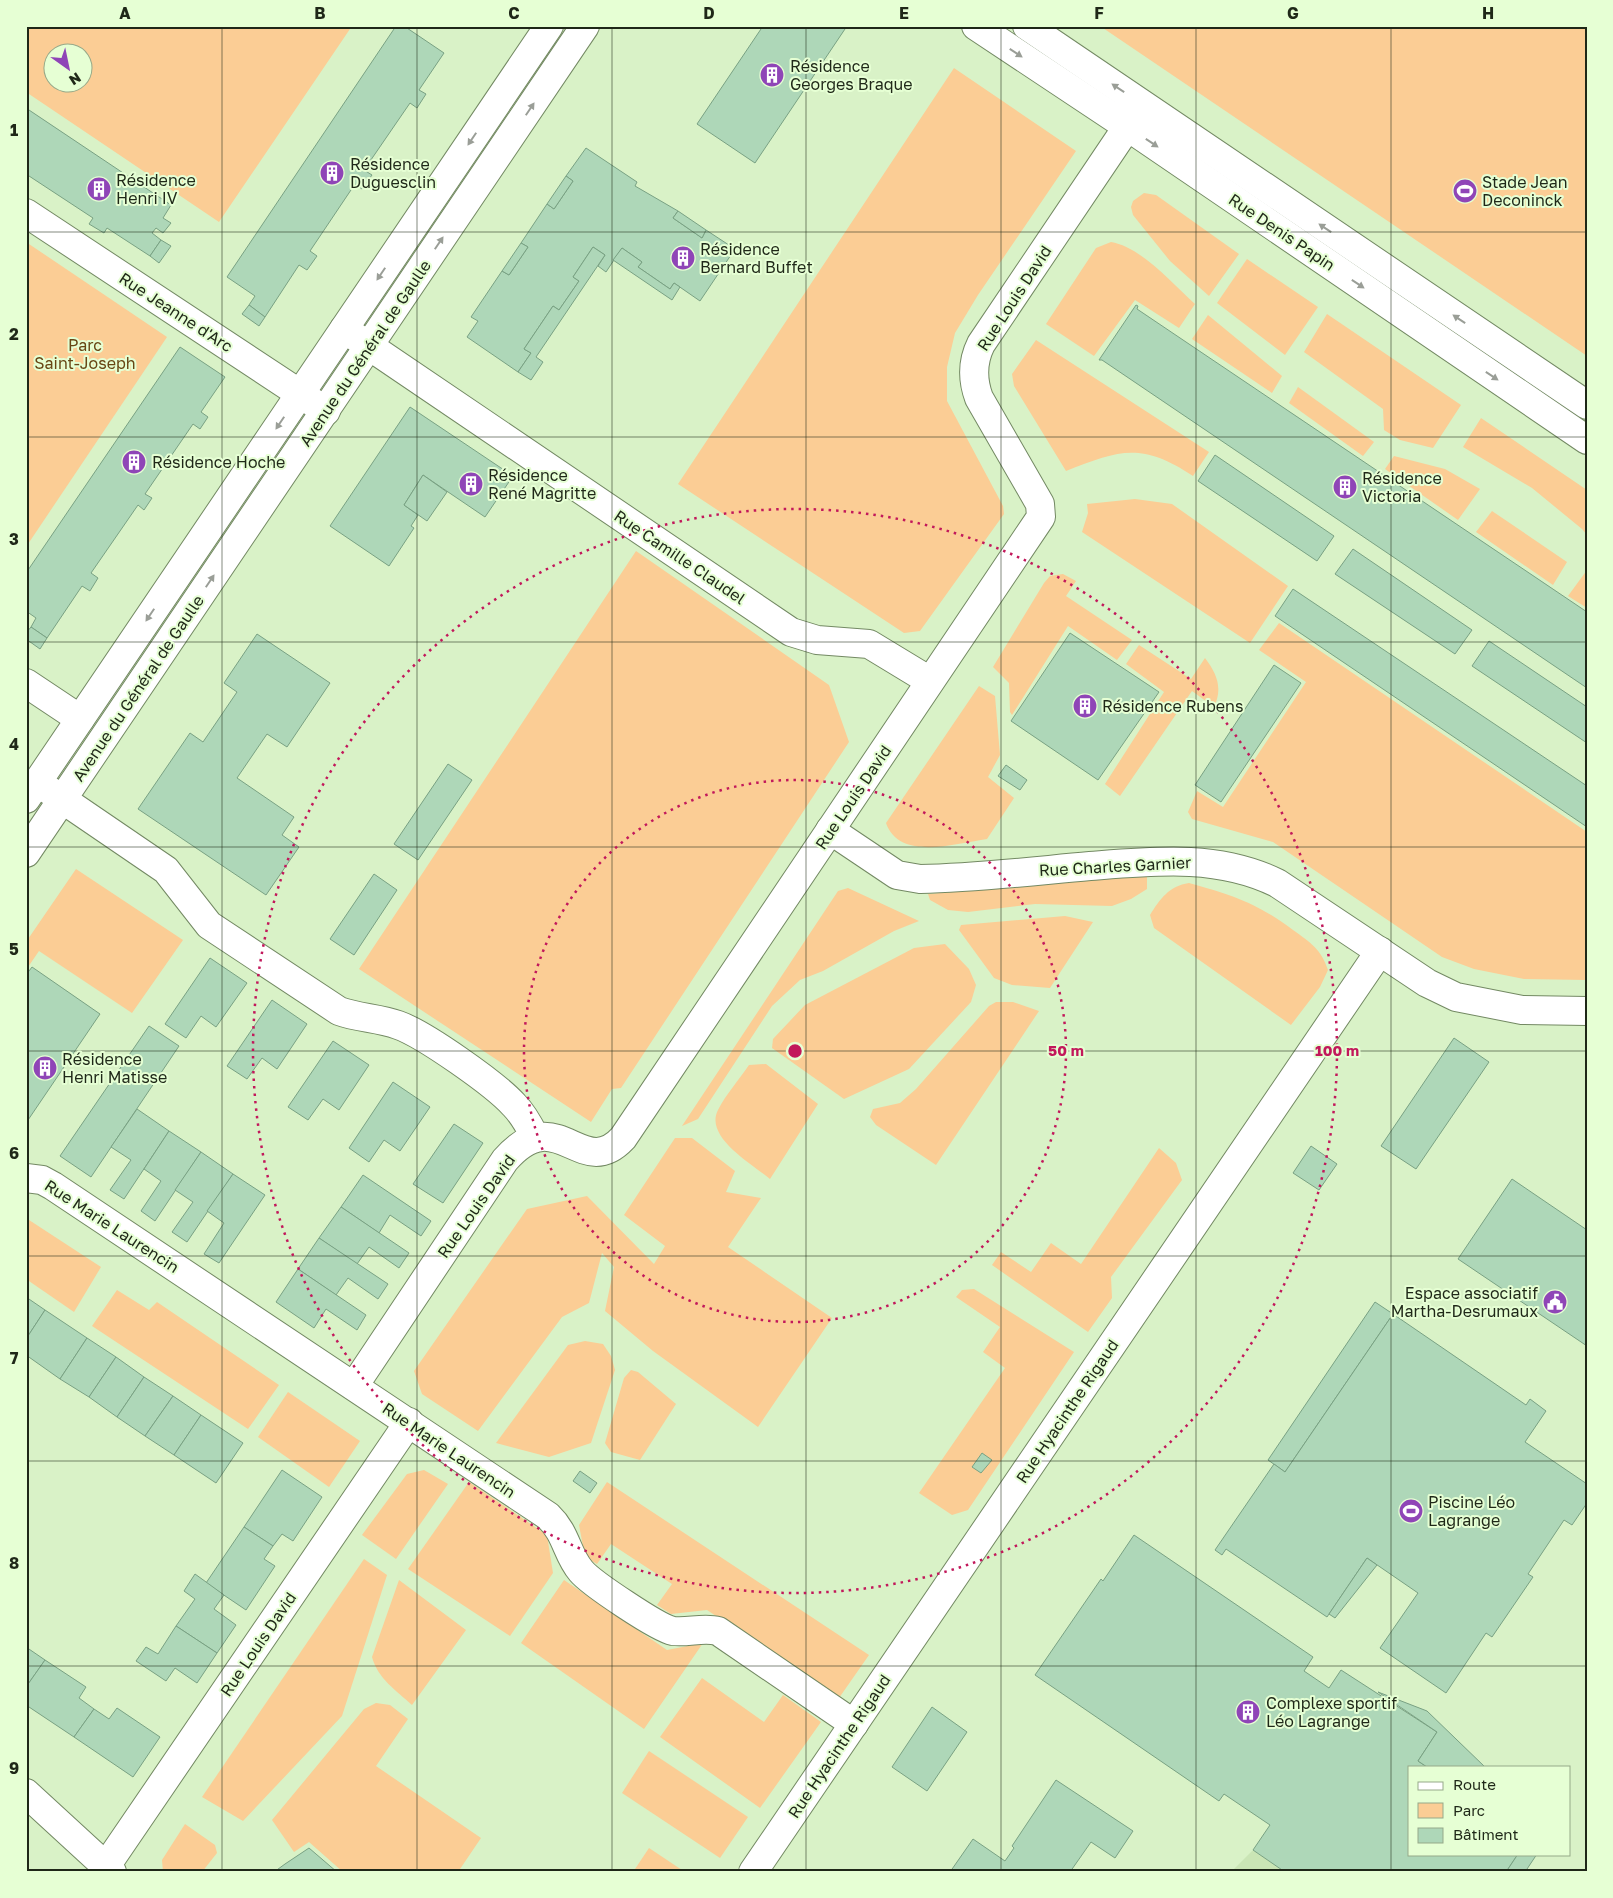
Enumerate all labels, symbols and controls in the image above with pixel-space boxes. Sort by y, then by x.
text: A [119,3,131,23]
text: B [314,3,326,23]
text: C [508,3,520,23]
text: D [703,3,715,23]
text: E [899,3,909,23]
text: F [1094,3,1104,23]
text: G [1287,3,1299,23]
text: H [1482,3,1494,23]
north arrow [42,42,92,92]
one-way arrow [1010,48,1023,58]
place label: Résidence Georges Braque [790,56,912,94]
building icon: Résidence Georges Braque [759,62,785,88]
text: N [66,69,84,89]
one-way arrow [1111,83,1124,93]
one-way arrow [525,102,535,116]
text: 1 [10,120,18,140]
one-way arrow [467,132,477,146]
one-way arrow [1145,138,1158,148]
place label: Résidence Duguesclin [350,154,436,192]
building icon: Résidence Duguesclin [319,160,345,186]
place label: Résidence Henri IV [116,170,196,208]
place label: Stade Jean Deconinck [1482,172,1568,210]
building icon: Résidence Henri IV [86,176,112,202]
sports icon: Stade Jean Deconinck [1452,178,1478,204]
street label: Rue Denis Papin [1225,189,1339,275]
one-way arrow [1318,223,1331,233]
one-way arrow [434,237,444,250]
place label: Résidence Bernard Buffet [700,239,813,277]
street label: Rue Louis David [973,242,1055,354]
building icon: Résidence Bernard Buffet [670,245,696,271]
street label: Avenue du Général de Gaulle [295,256,435,450]
one-way arrow [377,267,386,281]
street label: Rue Jeanne d'Arc [116,268,237,356]
one-way arrow [1351,279,1365,289]
one-way arrow [1453,314,1466,324]
text: 2 [9,324,19,344]
park label: Parc Saint-Joseph [34,335,136,373]
one-way arrow [1486,371,1499,381]
one-way arrow [275,416,285,430]
building icon: Résidence Hoche [121,449,147,475]
place label: Résidence Hoche [152,452,285,472]
place label: Résidence René Magritte [488,465,596,503]
place label: Résidence Victoria [1362,468,1442,506]
building icon: Résidence René Magritte [458,471,484,497]
building icon: Résidence Victoria [1332,474,1358,500]
street label: Rue Camille Claudel [610,506,750,608]
text: 3 [9,529,19,549]
one-way arrow [206,574,215,588]
street label: Avenue du Général de Gaulle [68,591,208,785]
one-way arrow [145,609,155,622]
building icon: Résidence Rubens [1072,693,1098,719]
place label: Résidence Rubens [1102,696,1243,716]
text: 4 [9,734,19,754]
street label: Rue Louis David [811,741,895,853]
street label: Rue Charles Garnier [1038,852,1192,880]
text: 5 [9,939,19,959]
text: 50 m [1048,1041,1084,1059]
text: 100 m [1315,1041,1359,1059]
centre of rings [786,1042,804,1060]
place label: Résidence Henri Matisse [62,1049,167,1087]
building icon: Résidence Henri Matisse [32,1055,58,1081]
text: 6 [9,1143,19,1163]
street label: Rue Louis David [433,1150,519,1262]
street label: Rue Marie Laurencin [41,1175,183,1277]
place label: Espace associatif Martha-Desrumaux [1391,1283,1538,1321]
public building icon: Espace associatif Martha-Desrumaux [1542,1289,1568,1315]
street label: Rue Hyacinthe Rigaud [1011,1335,1123,1487]
text: 7 [10,1348,19,1368]
street label: Rue Marie Laurencin [379,1398,519,1502]
place label: Piscine Léo Lagrange [1428,1492,1515,1530]
sports icon: Piscine Léo Lagrange [1398,1498,1424,1524]
text: 8 [9,1553,19,1573]
street label: Rue Louis David [216,1588,300,1700]
street label: Rue Hyacinthe Rigaud [783,1670,895,1822]
place label: Complexe sportif Léo Lagrange [1266,1693,1397,1731]
building icon: Complexe sportif Léo Lagrange [1235,1699,1261,1725]
text: 9 [9,1758,19,1778]
legend [1408,1766,1570,1856]
text: Route [1453,1775,1496,1793]
text: Parc [1453,1801,1485,1819]
text: Bâtiment [1453,1825,1518,1843]

